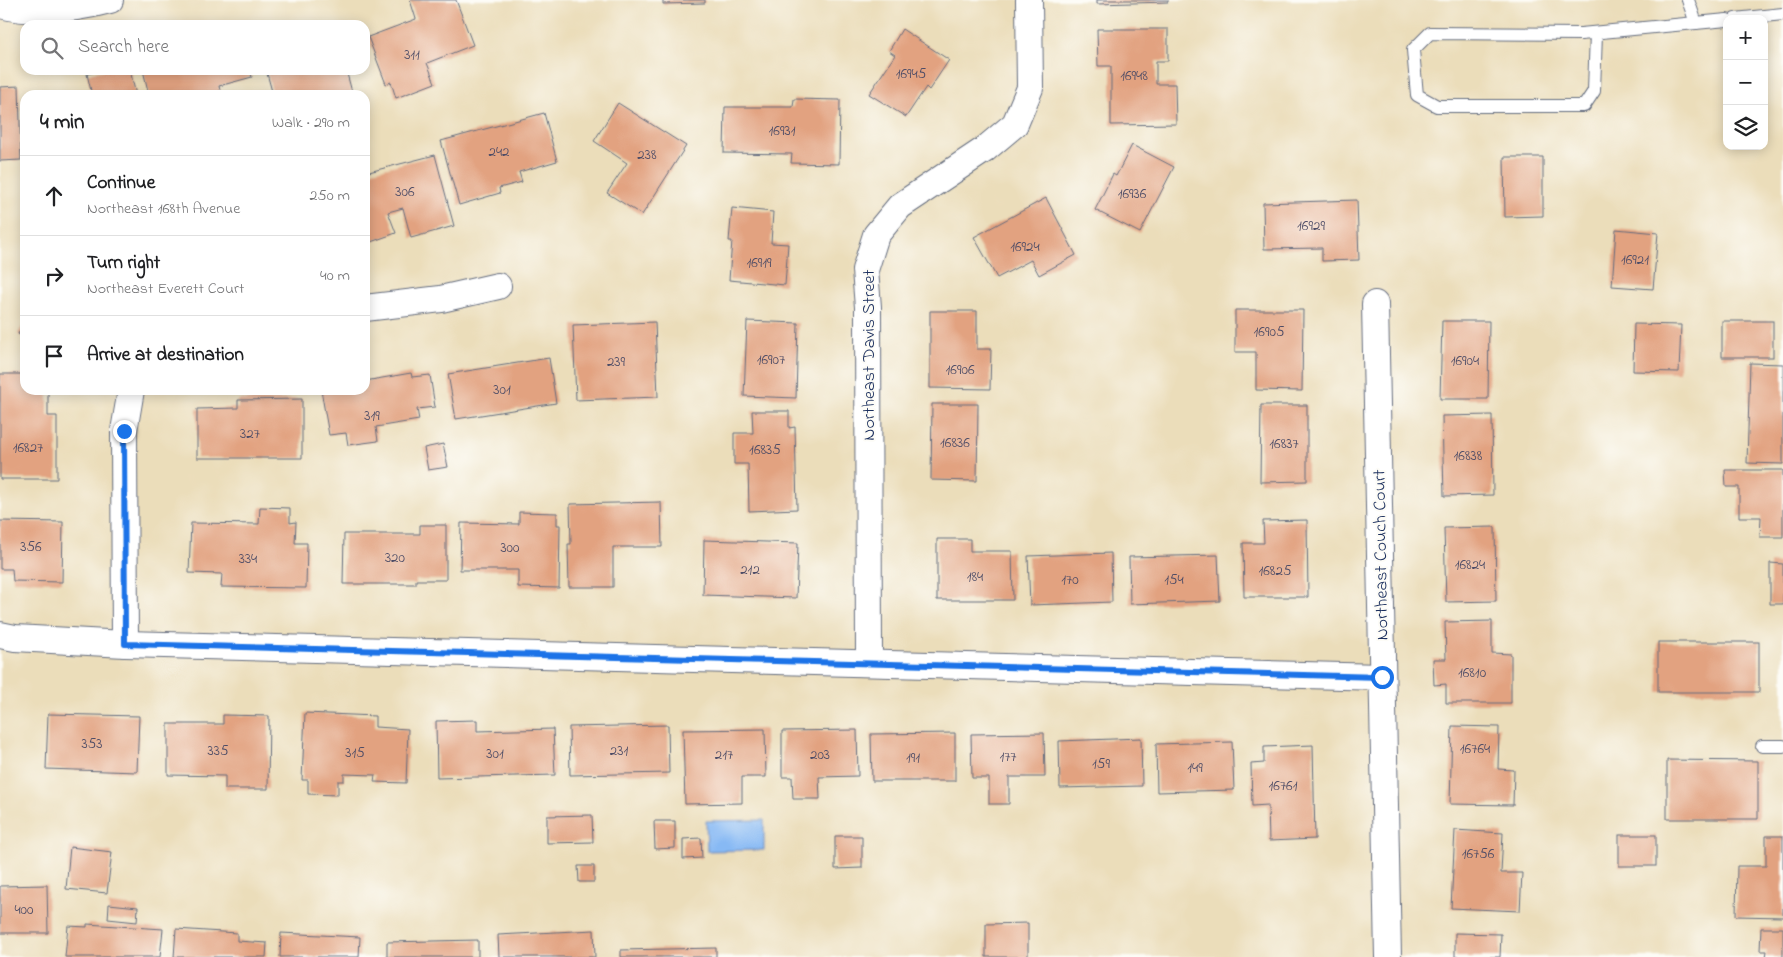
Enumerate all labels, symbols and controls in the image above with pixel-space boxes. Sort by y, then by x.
map controls [1723,15,1768,150]
button: + [1723,15,1768,60]
search box [20,20,370,75]
icon: search [38,34,66,62]
text: Search here [78,34,169,61]
house number: 311 [404,44,420,66]
button: − [1723,60,1768,105]
house number: 16945 [896,63,927,85]
house number: 16948 [1120,65,1148,87]
button: layers [1723,105,1768,150]
text: 4 min [40,108,84,138]
text: Walk · 290 m [272,111,350,135]
house number: 16931 [769,120,796,142]
house number: 242 [488,141,510,163]
house number: 238 [637,144,657,166]
text: Continue [87,170,155,197]
house number: 306 [395,181,415,203]
icon: ahead [40,182,68,210]
house number: 16936 [1118,183,1147,205]
text: 250 m [310,184,350,208]
text: Northeast 168th Avenue [87,197,240,221]
house number: 16929 [1297,215,1325,237]
house number: 16924 [1010,236,1040,258]
house number: 16921 [1621,249,1649,271]
text: Turn right [87,250,160,277]
house number: 16919 [746,252,772,274]
icon: right [40,262,68,290]
text: 40 m [320,264,350,288]
street label: Northeast Davis Street [857,269,883,441]
text: Northeast Everett Court [87,277,244,301]
house number: 16905 [1254,321,1285,343]
icon: arrive [40,342,68,370]
text: Arrive at destination [87,342,244,369]
house number: 16907 [757,349,785,371]
house number: 16904 [1451,350,1479,372]
house number: 239 [607,351,626,373]
house number: 16906 [946,359,975,381]
house number: 301 [493,379,511,401]
house number: 319 [364,405,380,427]
route end [113,420,136,443]
house number: 327 [240,423,260,445]
house number: 16836 [940,432,970,454]
house number: 16837 [1269,433,1299,455]
house number: 16827 [13,437,43,459]
house number: 16835 [749,439,781,461]
house number: 16838 [1454,445,1483,467]
street label: Northeast Couch Court [1368,469,1396,641]
house number: 356 [20,536,42,558]
house number: 300 [500,537,520,559]
house number: 320 [385,547,406,569]
house number: 334 [239,548,257,570]
house number: 16824 [1455,554,1485,576]
house number: 212 [740,559,760,581]
house number: 16825 [1258,560,1292,582]
house number: 184 [967,566,983,588]
house number: 170 [1061,569,1079,591]
house number: 154 [1164,569,1184,591]
house number: 16810 [1458,662,1487,684]
route start [1371,666,1394,689]
house number: 353 [82,733,102,755]
house number: 16764 [1460,738,1490,760]
house number: 335 [208,740,229,762]
house number: 231 [610,740,628,762]
house number: 315 [345,742,365,764]
house number: 301 [486,743,504,765]
house number: 217 [715,744,733,766]
house number: 203 [810,744,830,766]
house number: 177 [999,746,1017,768]
house number: 191 [906,747,920,769]
house number: 159 [1092,753,1110,775]
house number: 149 [1187,757,1203,779]
house number: 16761 [1269,775,1298,797]
house number: 16756 [1462,843,1495,865]
house number: 400 [14,899,34,921]

